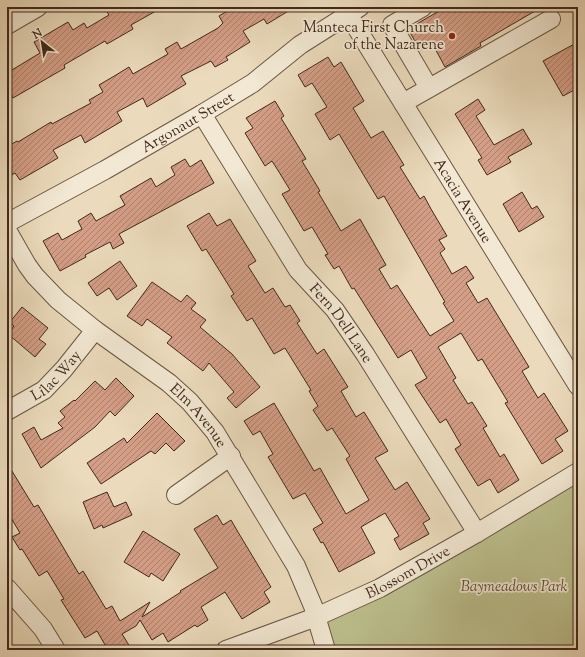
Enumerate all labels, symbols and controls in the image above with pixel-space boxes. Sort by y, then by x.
place label: Manteca First Church of the Nazarene [303,18,444,56]
north arrow [22,22,62,62]
text: N [29,25,45,44]
marker: Manteca First Church of the Nazarene [447,31,457,41]
street label: Argonaut Street [138,88,239,159]
street label: Acacia Avenue [428,155,496,248]
street label: Fern Dell Lane [304,280,377,368]
street label: Lilac Way [28,346,87,407]
street label: Elm Avenue [164,379,231,452]
street label: Blossom Drive [363,541,454,605]
park label: Baymeadows Park [461,577,568,598]

